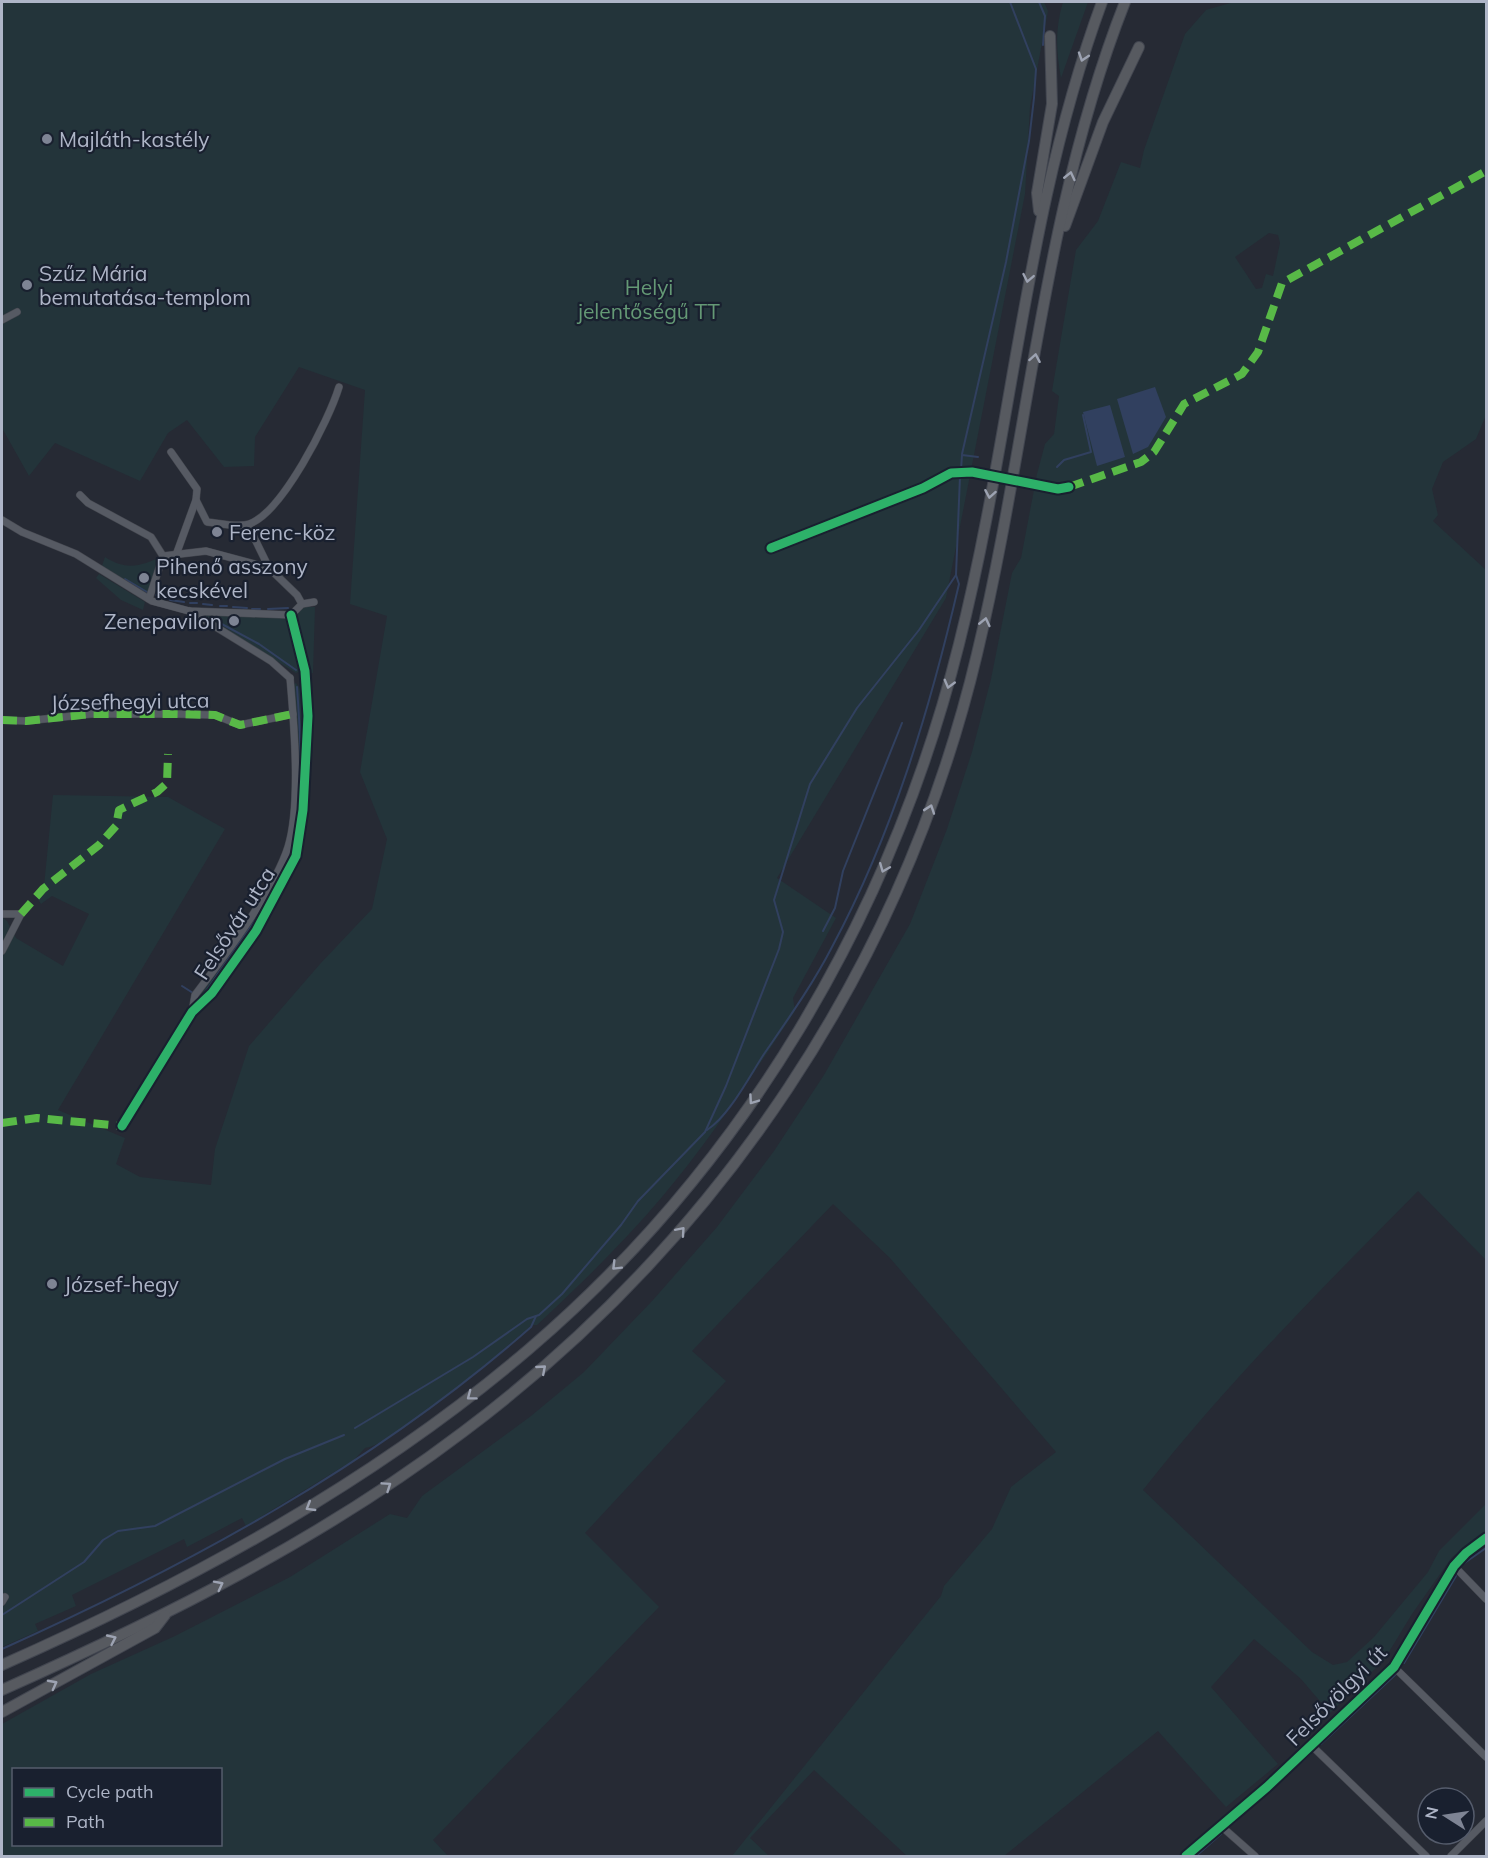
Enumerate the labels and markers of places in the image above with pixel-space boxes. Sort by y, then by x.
place label: Majláth-kastély [59,126,209,152]
marker: Majláth-kastély [40,132,54,146]
place label: Szűz Mária bemutatása-templom [39,260,251,310]
marker: Szűz Mária bemutatása-templom [20,278,34,292]
place label: Ferenc-köz [229,519,336,545]
marker: Ferenc-köz [210,525,224,539]
place label: Pihenő asszony kecskével [156,553,308,603]
marker: Pihenő asszony kecskével [137,571,151,585]
place label: Zenepavilon [104,608,222,634]
marker: Zenepavilon [227,614,241,628]
place label: József-hegy [64,1271,179,1297]
marker: József-hegy [45,1277,59,1291]

